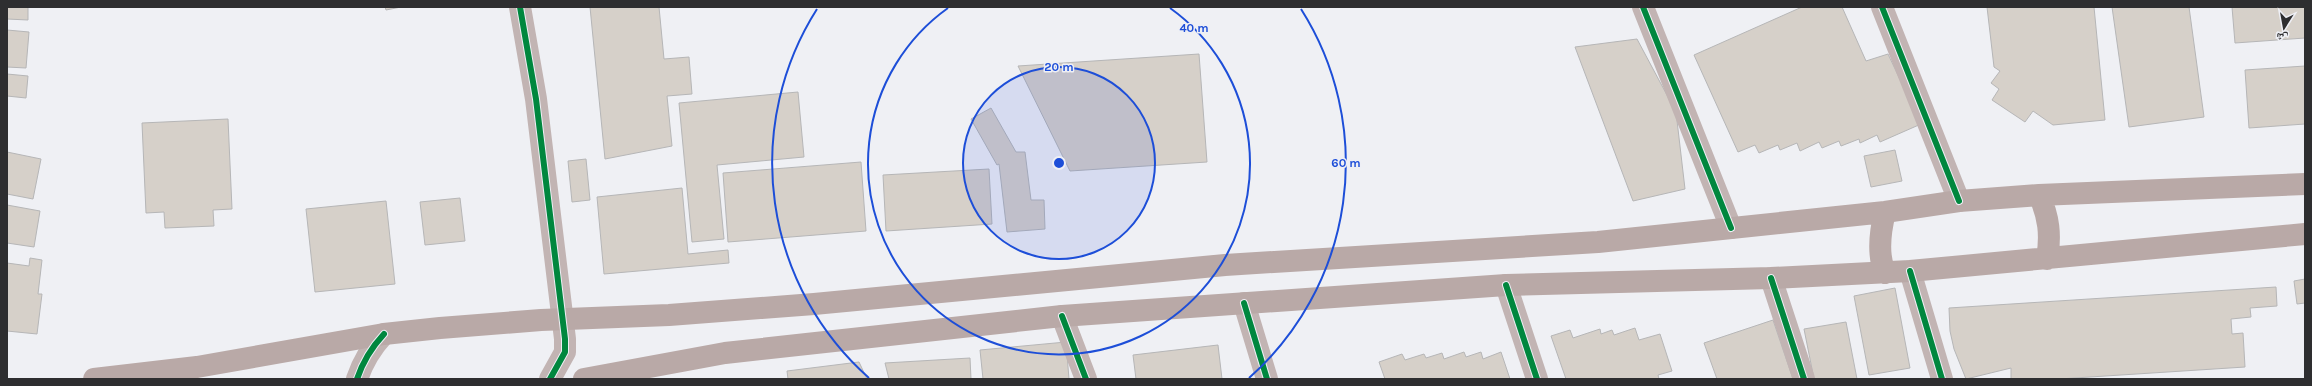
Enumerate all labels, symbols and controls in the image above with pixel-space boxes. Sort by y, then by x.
north arrow [2264,8,2304,48]
text: 40 m [1179,21,1209,35]
text: ش [2275,29,2289,45]
text: 20 m [1044,60,1074,74]
centre of rings [1052,156,1066,170]
text: 60 m [1331,156,1361,170]

